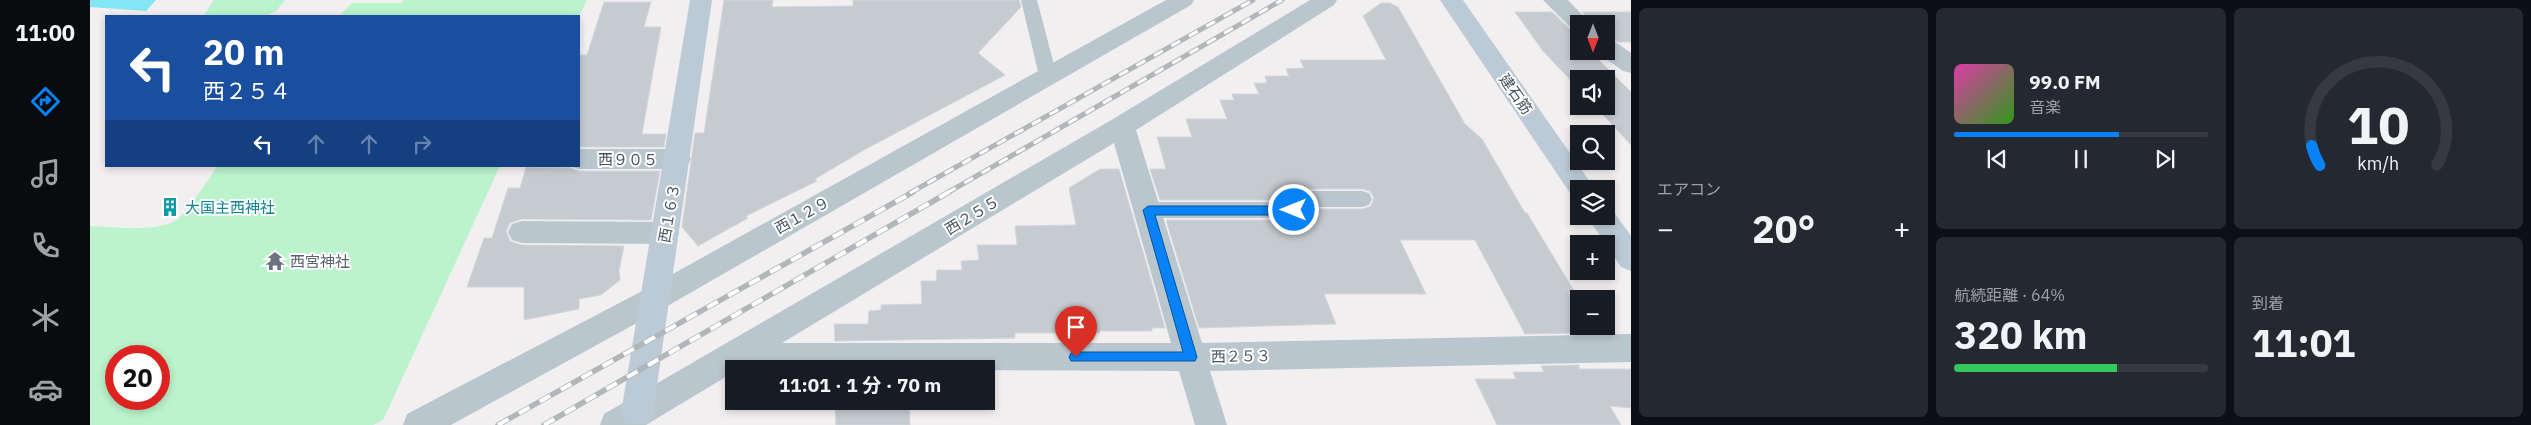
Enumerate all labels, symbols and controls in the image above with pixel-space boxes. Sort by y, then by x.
north arrow [1570,15,1615,60]
map controls [1570,15,1615,335]
text: 11:00 [15,18,75,47]
text: 20 m [203,29,285,75]
icon: left [120,35,185,100]
street label: 建石筋 [1495,70,1537,118]
button: sound [1570,70,1615,115]
text: 99.0 FM [2029,70,2101,94]
text: 西２５４ [203,76,291,105]
icon: directions [28,84,63,119]
text: 10 [2347,91,2410,158]
text: 音楽 [2029,97,2061,117]
button: search [1570,125,1615,170]
icon: left [249,130,277,158]
icon: ahead [302,130,330,158]
icon: ahead [355,130,383,158]
icon: right [408,130,436,158]
icon: previous [1983,145,2011,173]
icon: pause [2067,145,2095,173]
icon: next [2151,145,2179,173]
street label: 西９０５ [598,150,658,169]
text: km/h [2357,152,2399,175]
icon: music [28,156,63,191]
text: エアコン [1657,179,1721,199]
button: layers [1570,180,1615,225]
street label: 西１６３ [654,182,684,244]
position arrow [1267,183,1319,235]
street label: 西２５５ [941,191,1003,239]
street label: 西１２９ [771,192,833,238]
building icon: 大国主西神社 [159,196,181,218]
place label: 大国主西神社 [185,198,275,217]
text: 20° [1752,204,1815,253]
text: − [1657,210,1674,247]
text: + [1894,210,1910,247]
icon: phone [28,228,63,263]
button: + [1570,235,1615,280]
temple icon: 西宮神社 [264,250,286,272]
place label: 西宮神社 [290,252,350,271]
text: 航続距離 · 64% [1954,285,2065,305]
button: − [1570,290,1615,335]
text: 到着 [2252,293,2284,313]
icon: climate [28,300,63,335]
pin [1055,306,1097,357]
text: 320 km [1954,310,2088,359]
icon: arrive [1062,313,1090,341]
text: 11:01 [2252,318,2355,367]
speed limit sign: 20 [105,345,170,410]
street label: 西２５３ [1211,346,1271,366]
icon: car [28,372,63,407]
text: 11:01 · 1 分 · 70 m [779,373,941,397]

